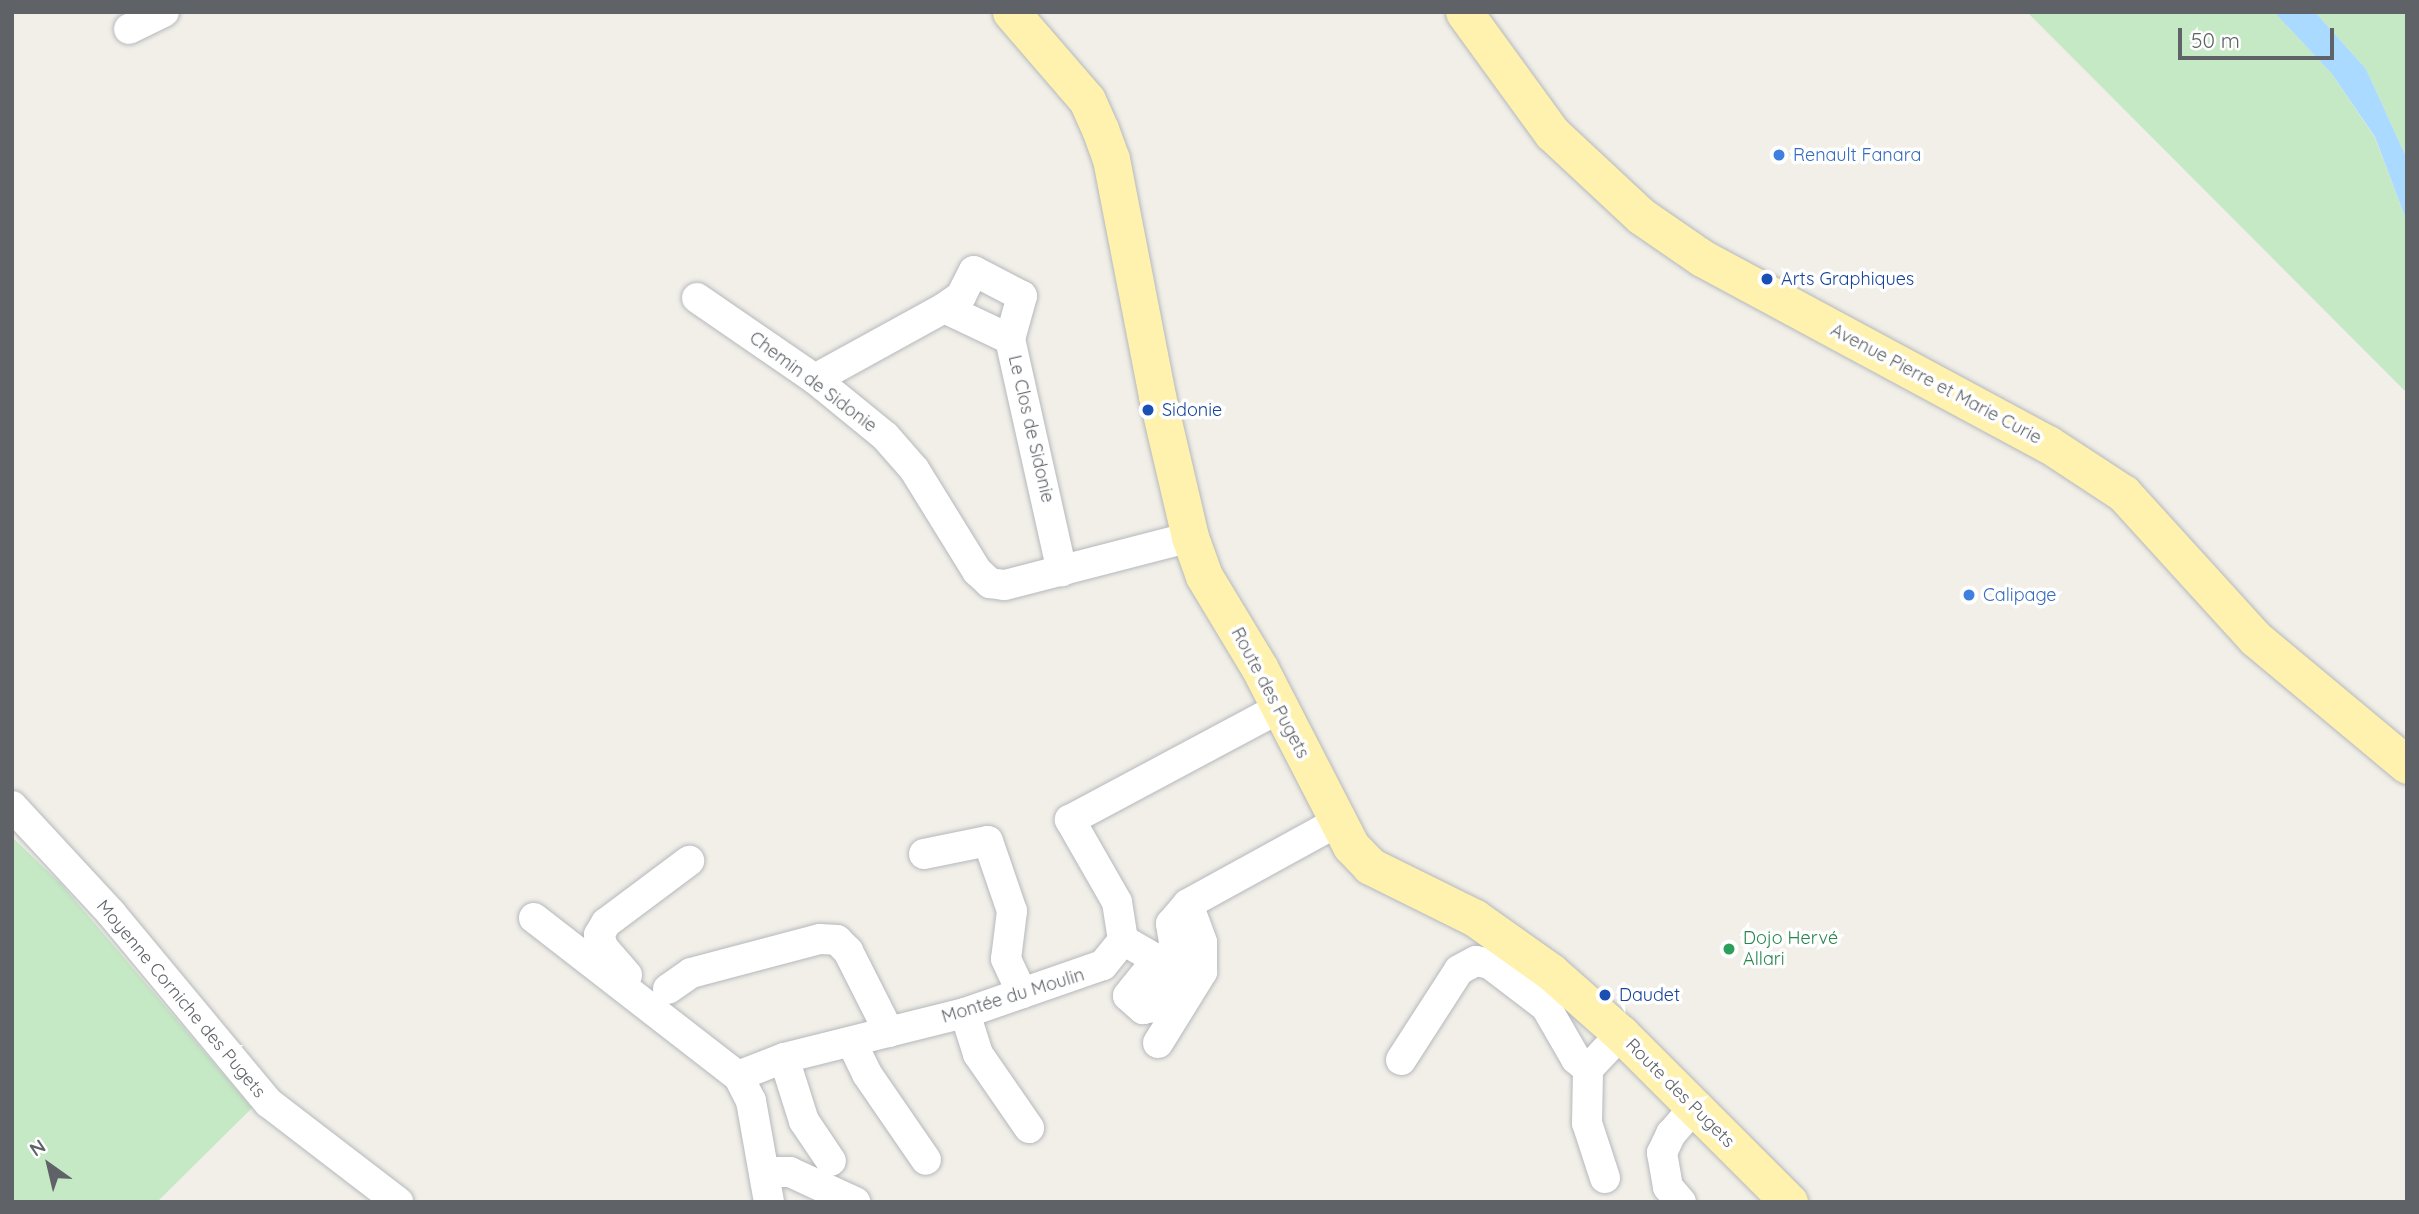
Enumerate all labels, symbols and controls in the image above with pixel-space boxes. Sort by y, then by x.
scale bar [2181,14,2337,58]
text: 50 m [2191,27,2240,53]
place label: Renault Fanara [1793,144,1921,166]
marker: Renault Fanara [1771,147,1787,163]
place label: Arts Graphiques [1781,268,1914,290]
marker: Arts Graphiques [1759,271,1775,287]
street label: Avenue Pierre et Marie Curie [1827,319,2045,449]
street label: Chemin de Sidonie [745,327,881,437]
street label: Le Clos de Sidonie [1004,353,1058,505]
place label: Sidonie [1162,399,1222,421]
marker: Sidonie [1140,402,1156,418]
place label: Calipage [1983,584,2057,606]
marker: Calipage [1961,587,1977,603]
street label: Route des Pugets [1226,624,1314,762]
street label: Moyenne Corniche des Pugets [92,896,270,1102]
place label: Dojo Hervé Allari [1743,928,1838,970]
marker: Dojo Hervé Allari [1721,941,1737,957]
street label: Montée du Moulin [939,964,1087,1028]
place label: Daudet [1619,984,1680,1006]
marker: Daudet [1597,987,1613,1003]
street label: Route des Pugets [1621,1034,1739,1152]
north arrow [14,1130,84,1200]
text: N [25,1134,50,1161]

